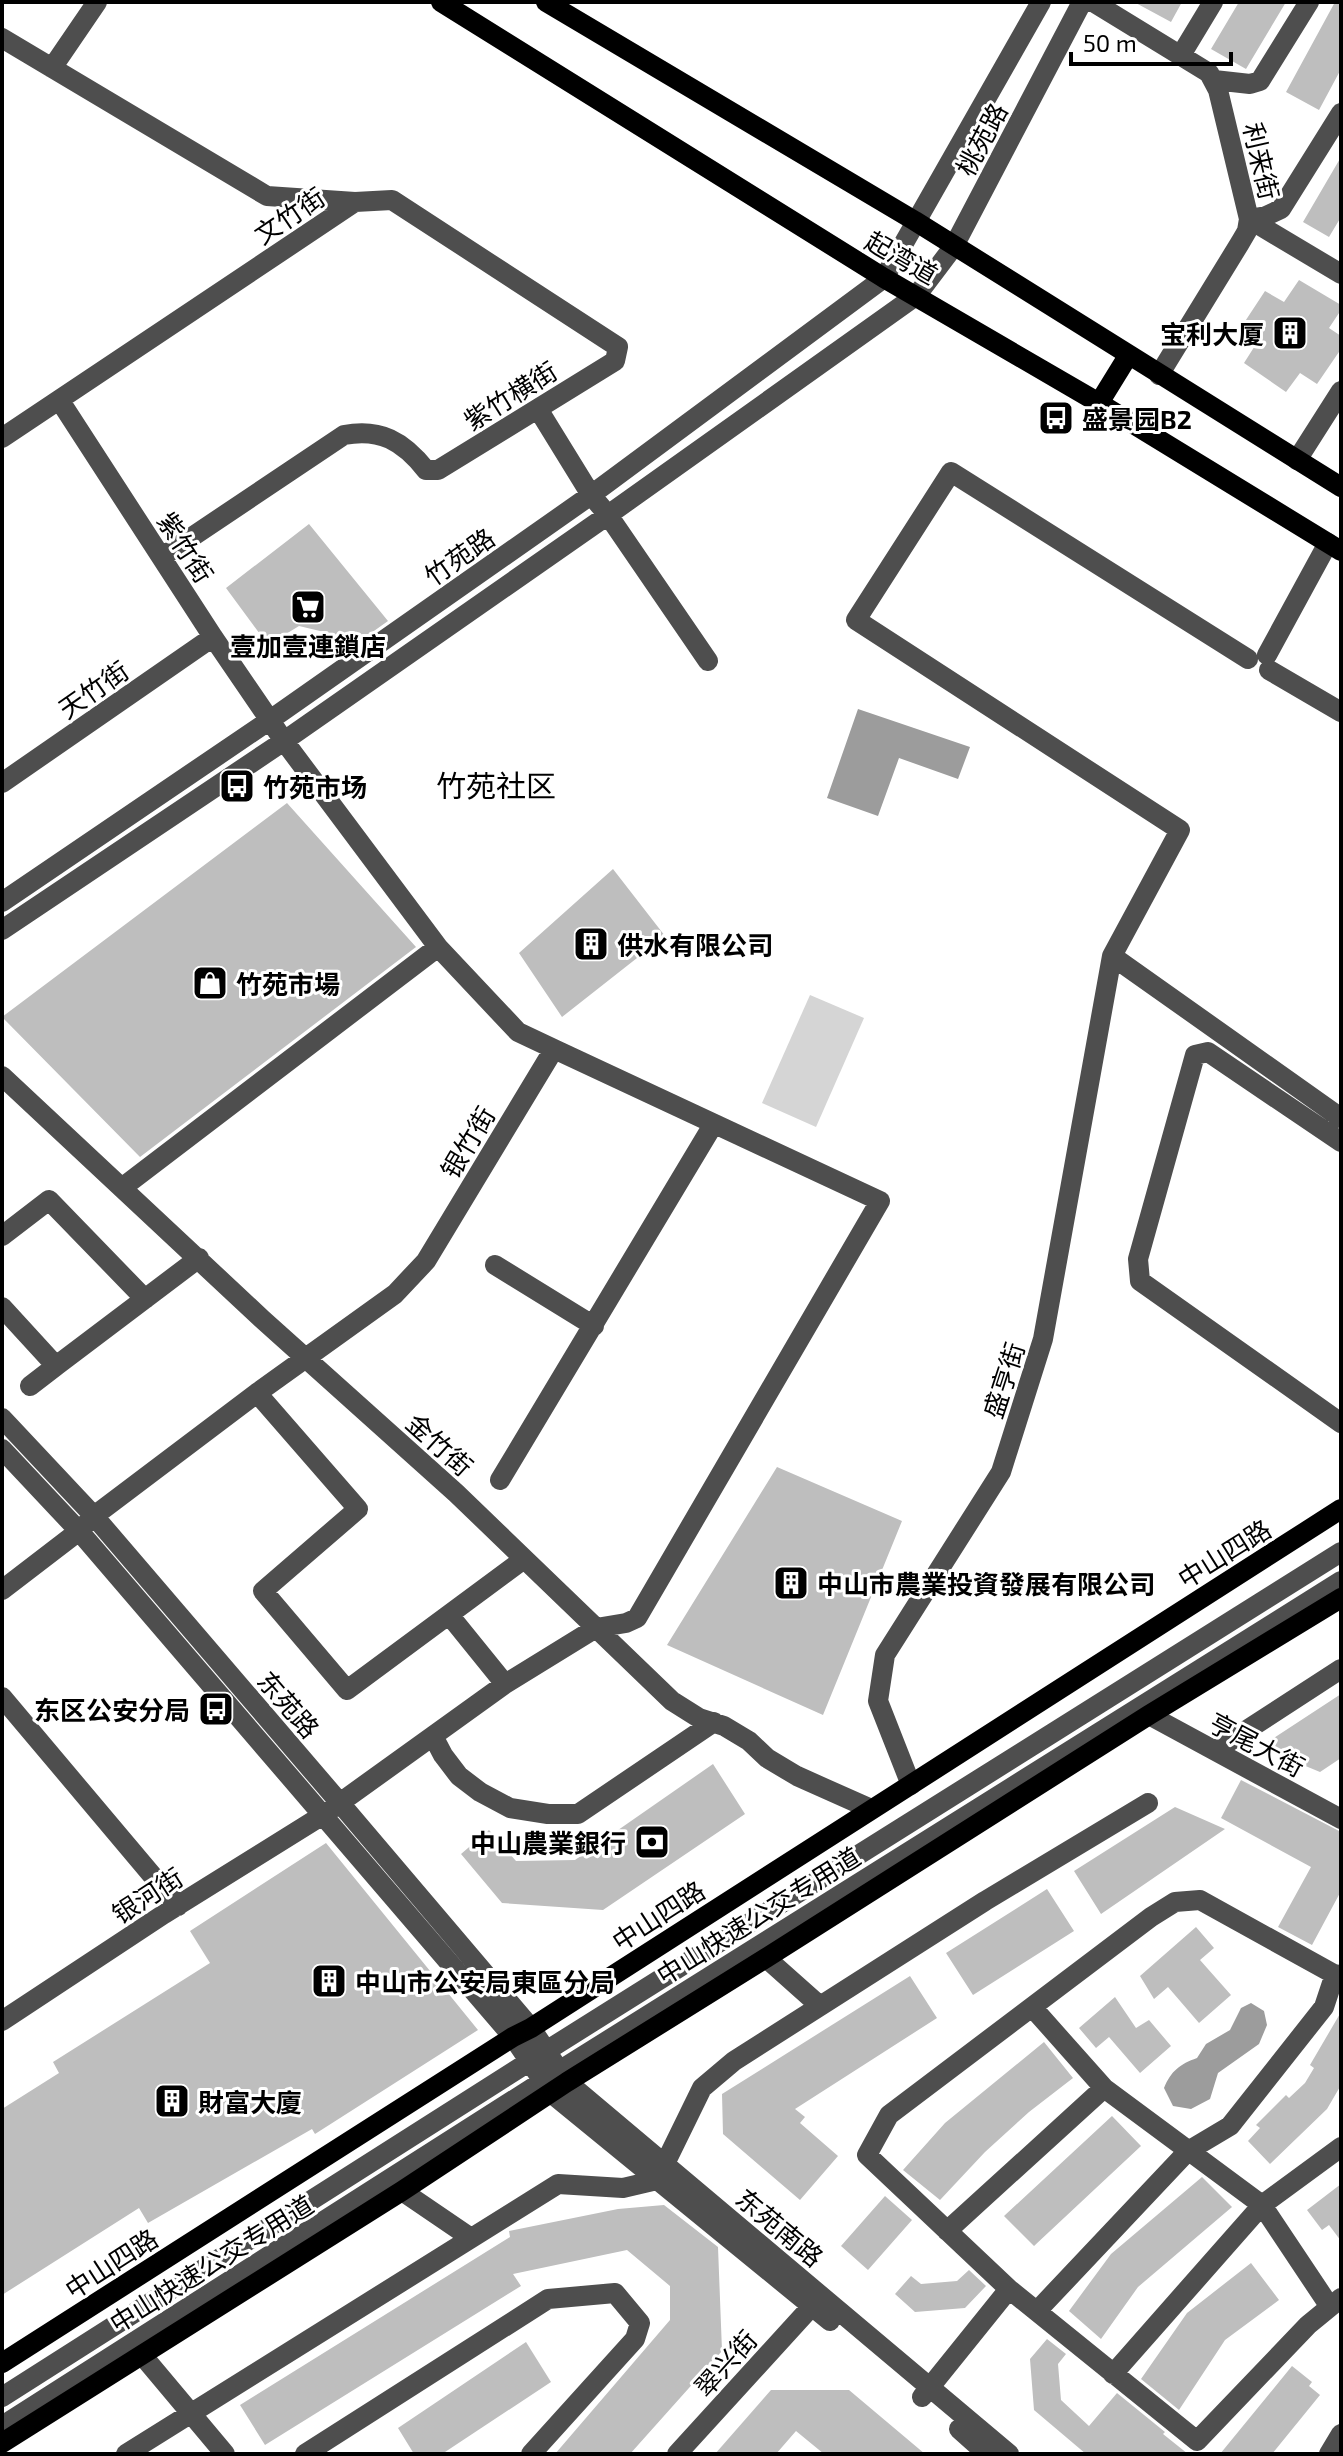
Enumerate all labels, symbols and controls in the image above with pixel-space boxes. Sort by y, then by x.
scale bar [1071,16,1231,66]
text: 50 m [1083,28,1137,57]
street label: 桃苑路 [949,97,1013,181]
street label: 利来街 [1238,120,1286,202]
street label: 文竹街 [248,180,330,250]
street label: 起湾道 [860,224,944,290]
building icon: 宝利大厦 [1271,314,1309,352]
place label: 宝利大厦 [1160,318,1264,349]
street label: 紫竹横街 [458,354,562,436]
bus stop icon: 盛景园B2 [1037,399,1075,437]
place label: 盛景园B2 [1082,403,1192,434]
street label: 紫竹街 [152,506,220,588]
street label: 竹苑路 [418,521,500,591]
supermarket icon: 壹加壹連鎖店 [289,588,327,626]
place label: 壹加壹連鎖店 [230,630,386,661]
street label: 天竹街 [52,654,134,724]
bus stop icon: 竹苑市场 [218,767,256,805]
district label: 竹苑社区 [436,767,556,803]
place label: 竹苑市场 [263,771,367,802]
building icon: 供水有限公司 [572,925,610,963]
place label: 供水有限公司 [617,929,773,960]
shop icon: 竹苑市場 [191,964,229,1002]
place label: 竹苑市場 [236,968,340,999]
street label: 银竹街 [434,1101,500,1183]
street label: 盛亨街 [976,1338,1030,1422]
street label: 金竹街 [401,1406,479,1482]
street label: 中山四路 [1172,1512,1276,1594]
building icon: 中山市農業投資發展有限公司 [772,1564,810,1602]
place label: 中山市農業投資發展有限公司 [817,1568,1155,1599]
street label: 东苑路 [252,1664,326,1744]
bus stop icon: 东区公安分局 [197,1690,235,1728]
place label: 东区公安分局 [34,1694,190,1725]
street label: 亨尾大街 [1204,1706,1310,1782]
bank icon: 中山農業銀行 [633,1823,671,1861]
place label: 中山農業銀行 [470,1827,626,1858]
street label: 中山快速公交专用道 [651,1840,865,1990]
street label: 银河街 [106,1861,188,1929]
street label: 中山四路 [606,1874,710,1956]
building icon: 中山市公安局東區分局 [310,1962,348,2000]
place label: 中山市公安局東區分局 [355,1966,615,1997]
building icon: 財富大廈 [153,2082,191,2120]
place label: 財富大廈 [198,2086,302,2117]
street label: 东苑南路 [730,2182,830,2272]
street label: 中山快速公交专用道 [104,2188,318,2338]
street label: 中山四路 [59,2222,163,2304]
street label: 翠兴街 [687,2324,763,2402]

